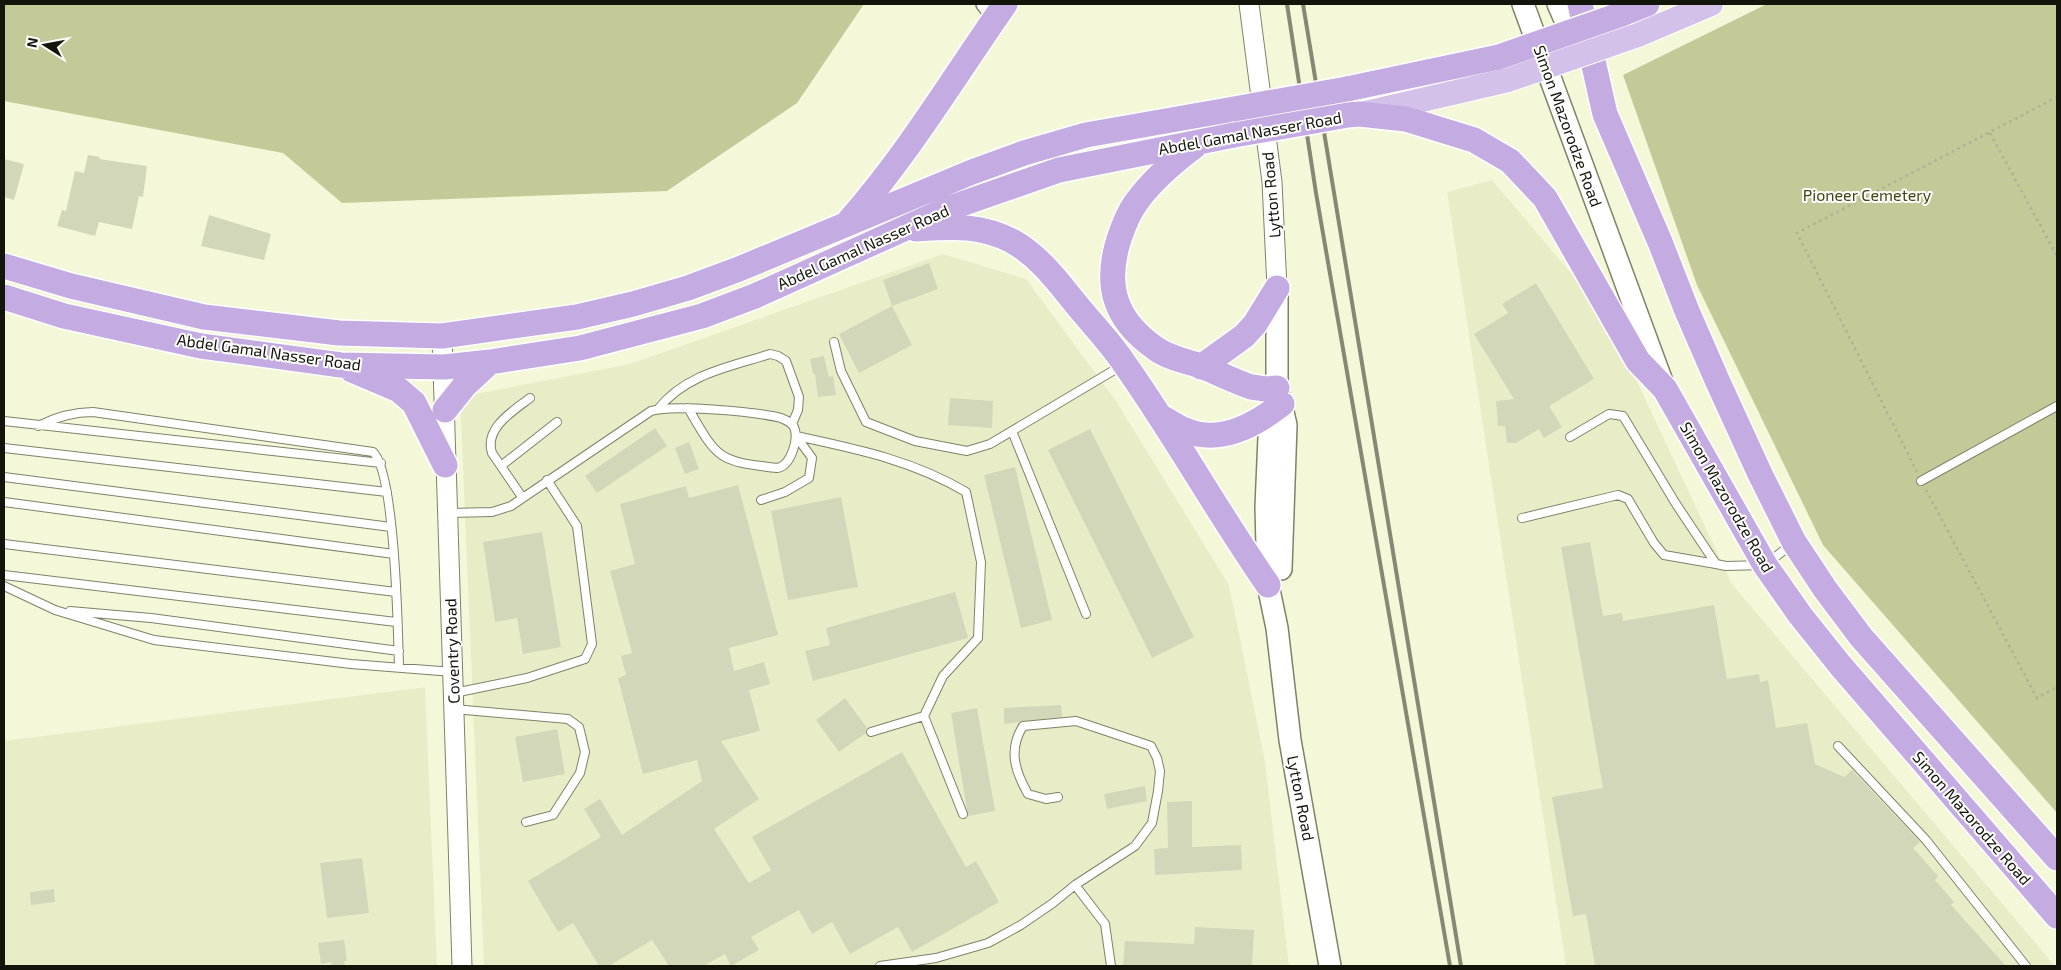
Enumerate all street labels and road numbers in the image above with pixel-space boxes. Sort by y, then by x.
street label: Simon Mazorodze Road [1530,42,1607,209]
street label: Abdel Gamal Nasser Road [1157,107,1343,158]
street label: Lytton Road [1257,151,1284,239]
street label: Abdel Gamal Nasser Road [774,200,951,293]
street label: Abdel Gamal Nasser Road [176,329,362,374]
street label: Simon Mazorodze Road [1677,418,1778,575]
street label: Coventry Road [440,598,463,704]
street label: Simon Mazorodze Road [1909,747,2036,888]
street label: Lytton Road [1284,754,1319,842]

